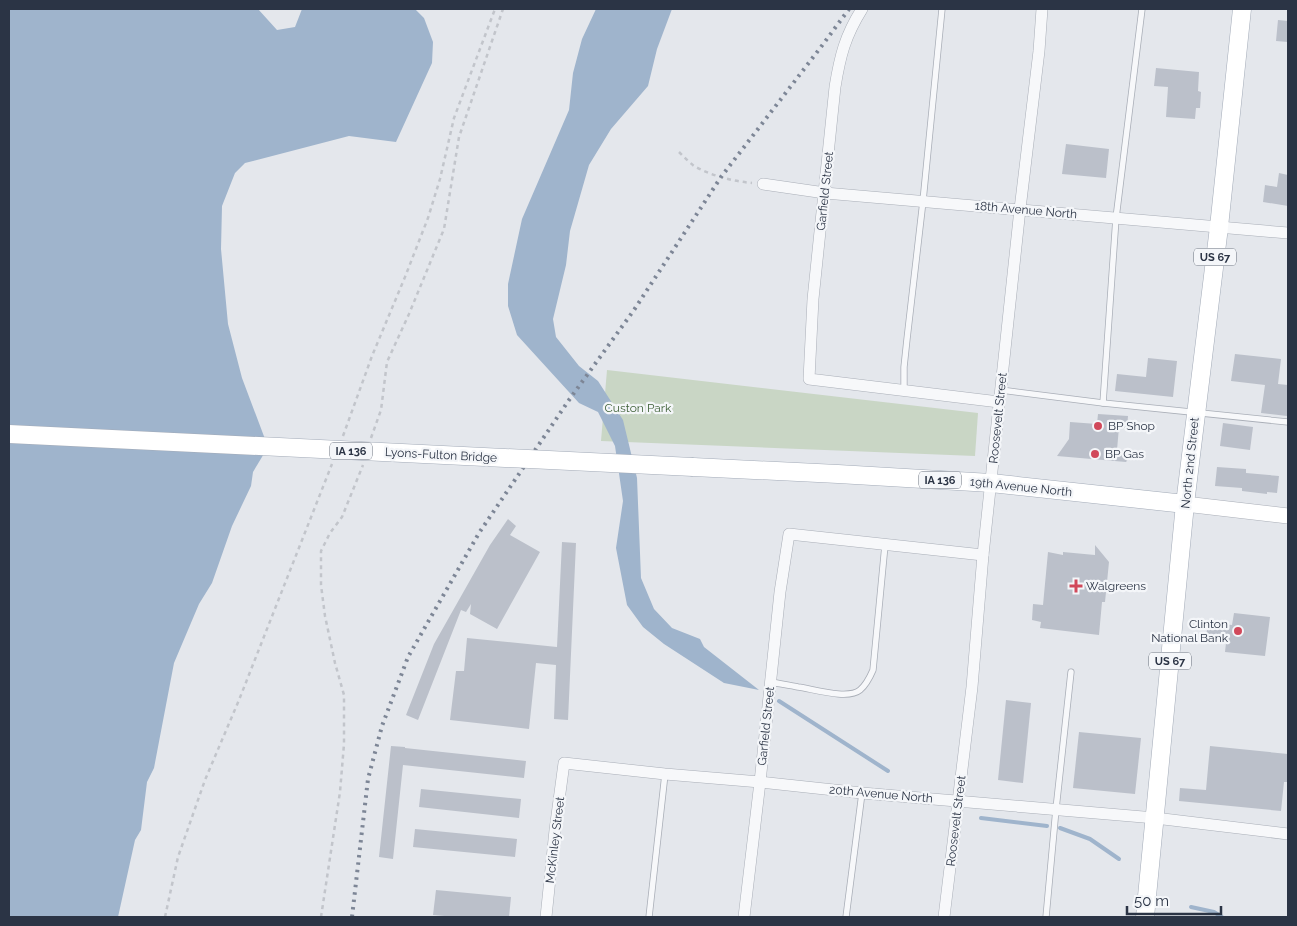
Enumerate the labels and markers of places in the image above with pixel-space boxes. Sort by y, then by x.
place label: BP Shop [1108,419,1155,433]
marker: BP Shop [1092,420,1104,432]
place label: BP Gas [1105,447,1144,461]
marker: BP Gas [1089,448,1101,460]
place label: Walgreens [1086,579,1146,593]
marker: Walgreens [1070,580,1082,592]
place label: Clinton National Bank [1151,617,1229,645]
marker: Clinton National Bank [1232,625,1244,637]

